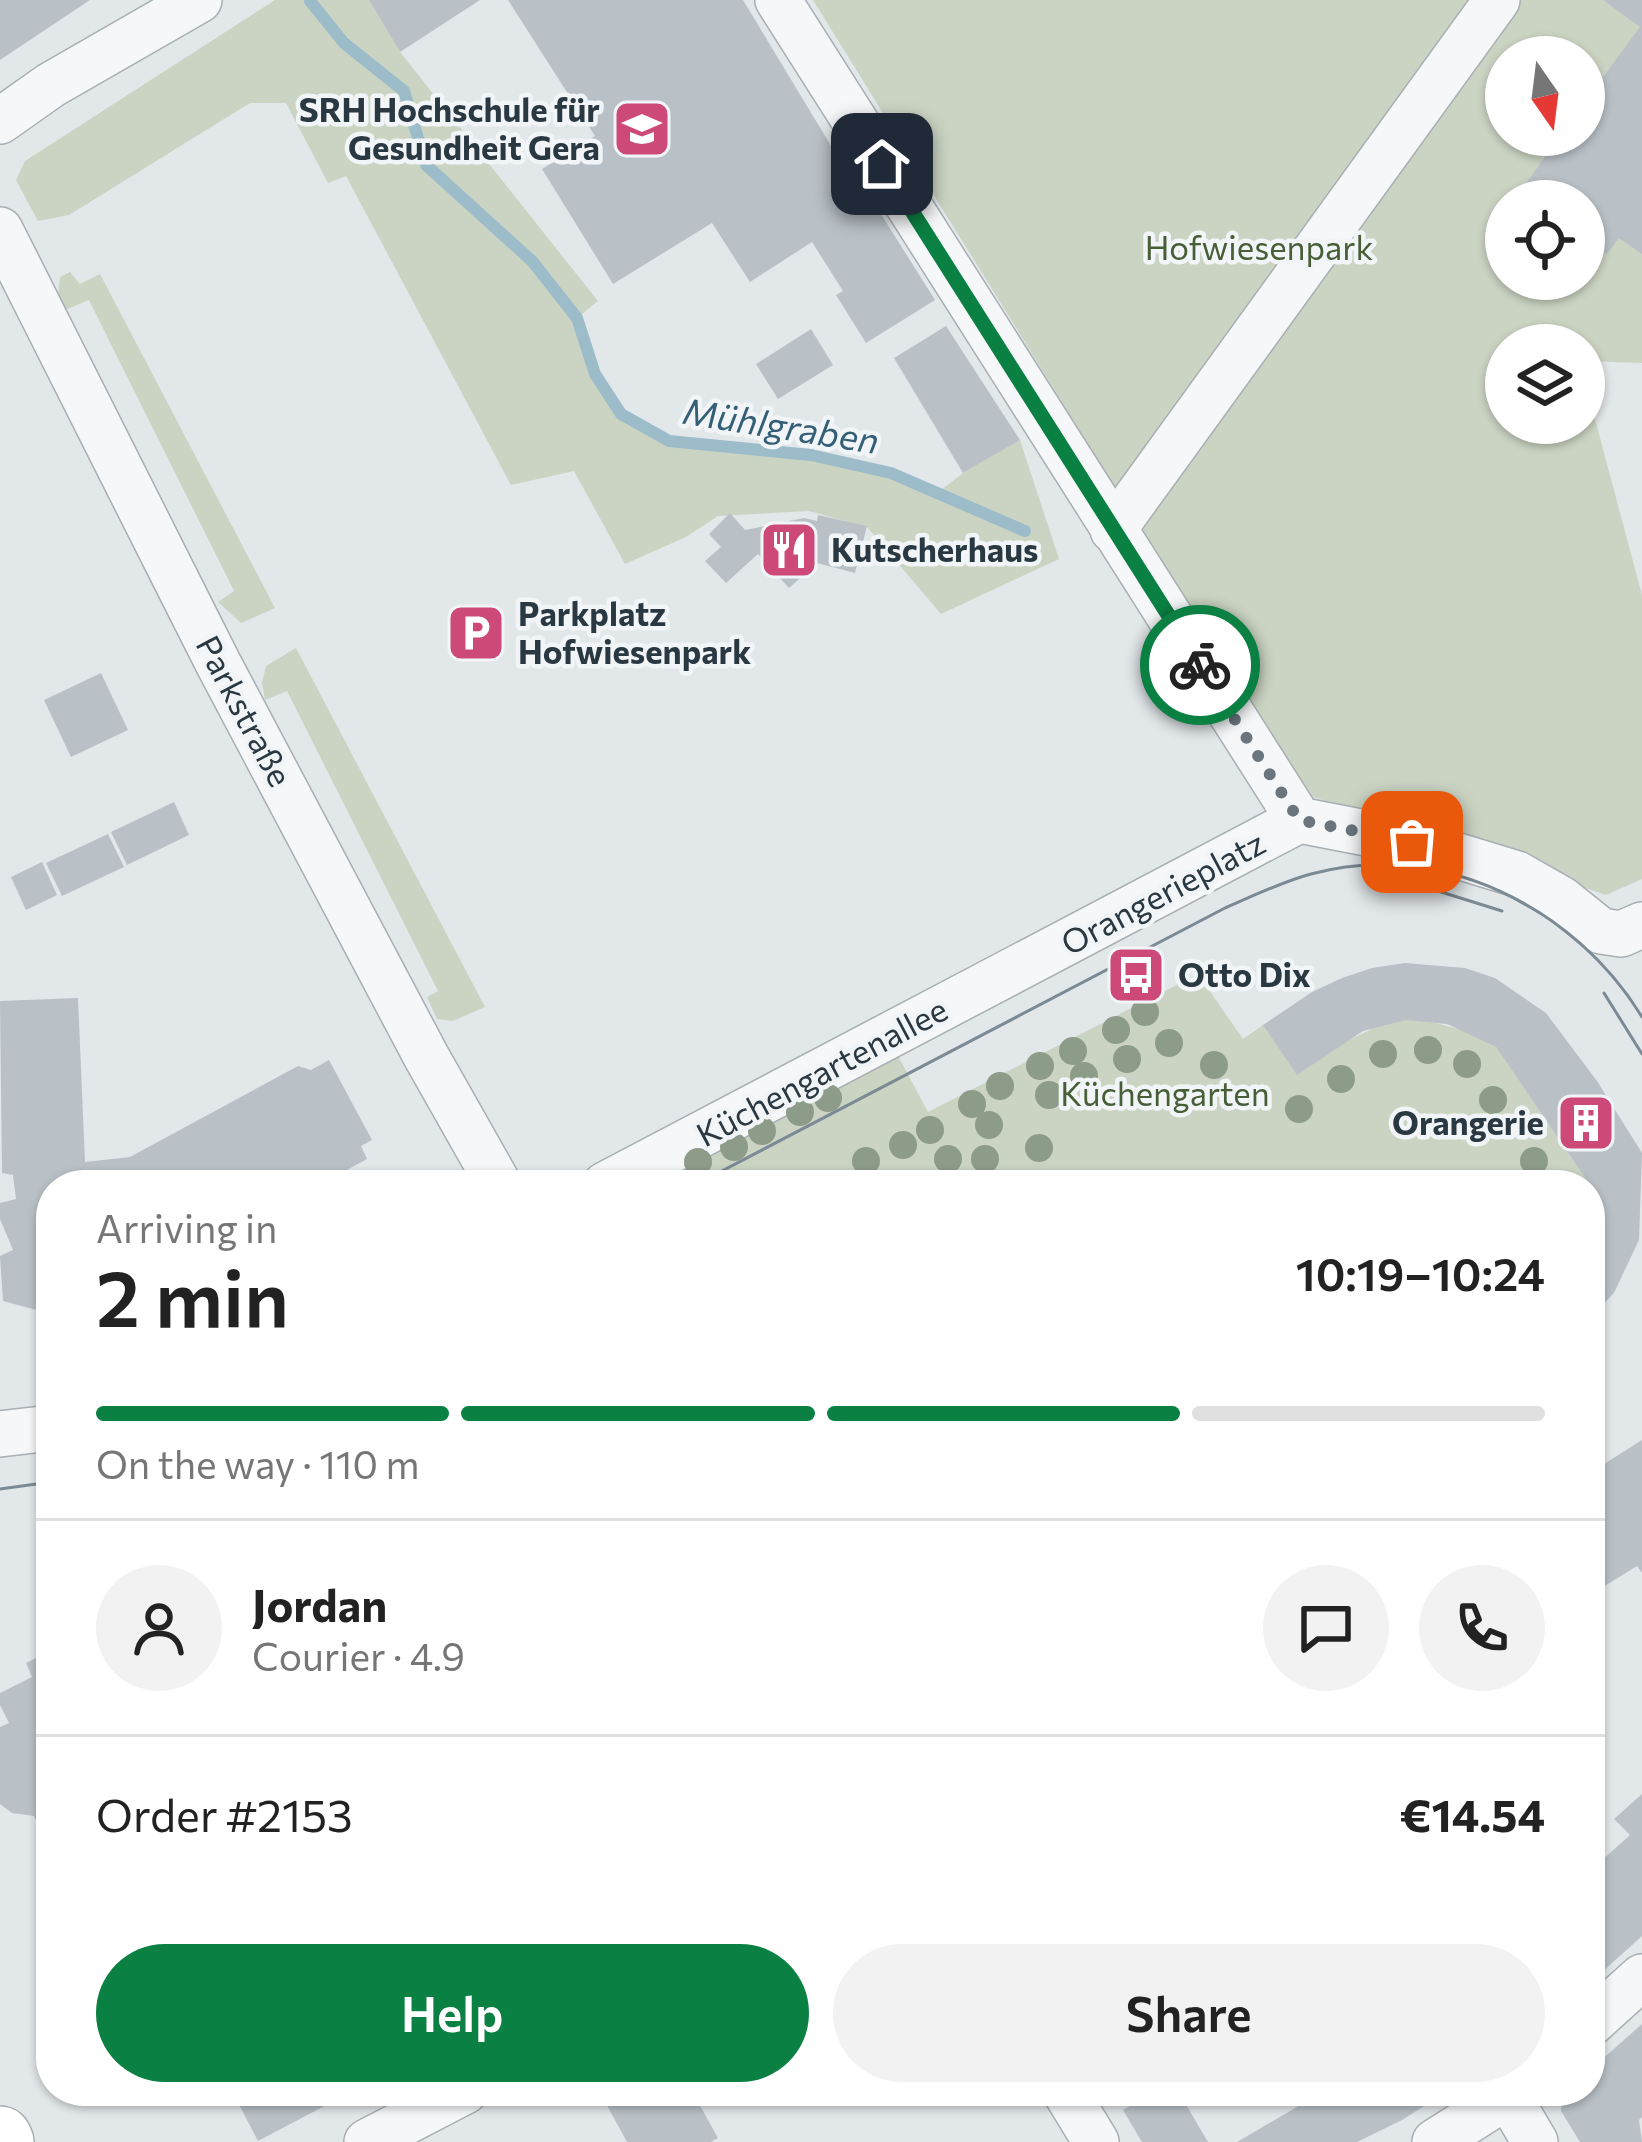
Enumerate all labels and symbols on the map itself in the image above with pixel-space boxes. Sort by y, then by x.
north arrow [1485,36,1605,156]
place label: SRH Hochschule für Gesundheit Gera [299,88,600,167]
school or university icon: SRH Hochschule für Gesundheit Gera [611,98,673,160]
pin [831,113,933,215]
park label: Hofwiesenpark [1145,226,1373,267]
water label: Mühlgraben [680,387,882,461]
restaurant icon: Kutscherhaus [758,519,820,581]
place label: Kutscherhaus [831,528,1038,569]
place label: Parkplatz Hofwiesenpark [518,592,751,671]
parking icon: Parkplatz Hofwiesenpark [445,602,507,664]
courier [1140,605,1260,725]
street label: Parkstraße [188,628,302,793]
pin [1361,791,1463,893]
street label: Orangerieplatz [1053,821,1271,963]
bus stop icon: Otto Dix [1105,944,1167,1006]
place label: Otto Dix [1178,953,1311,994]
street label: Küchengartenallee [689,987,954,1154]
park label: Küchengarten [1060,1072,1270,1113]
building icon: Orangerie [1555,1092,1617,1154]
place label: Orangerie [1392,1101,1544,1142]

